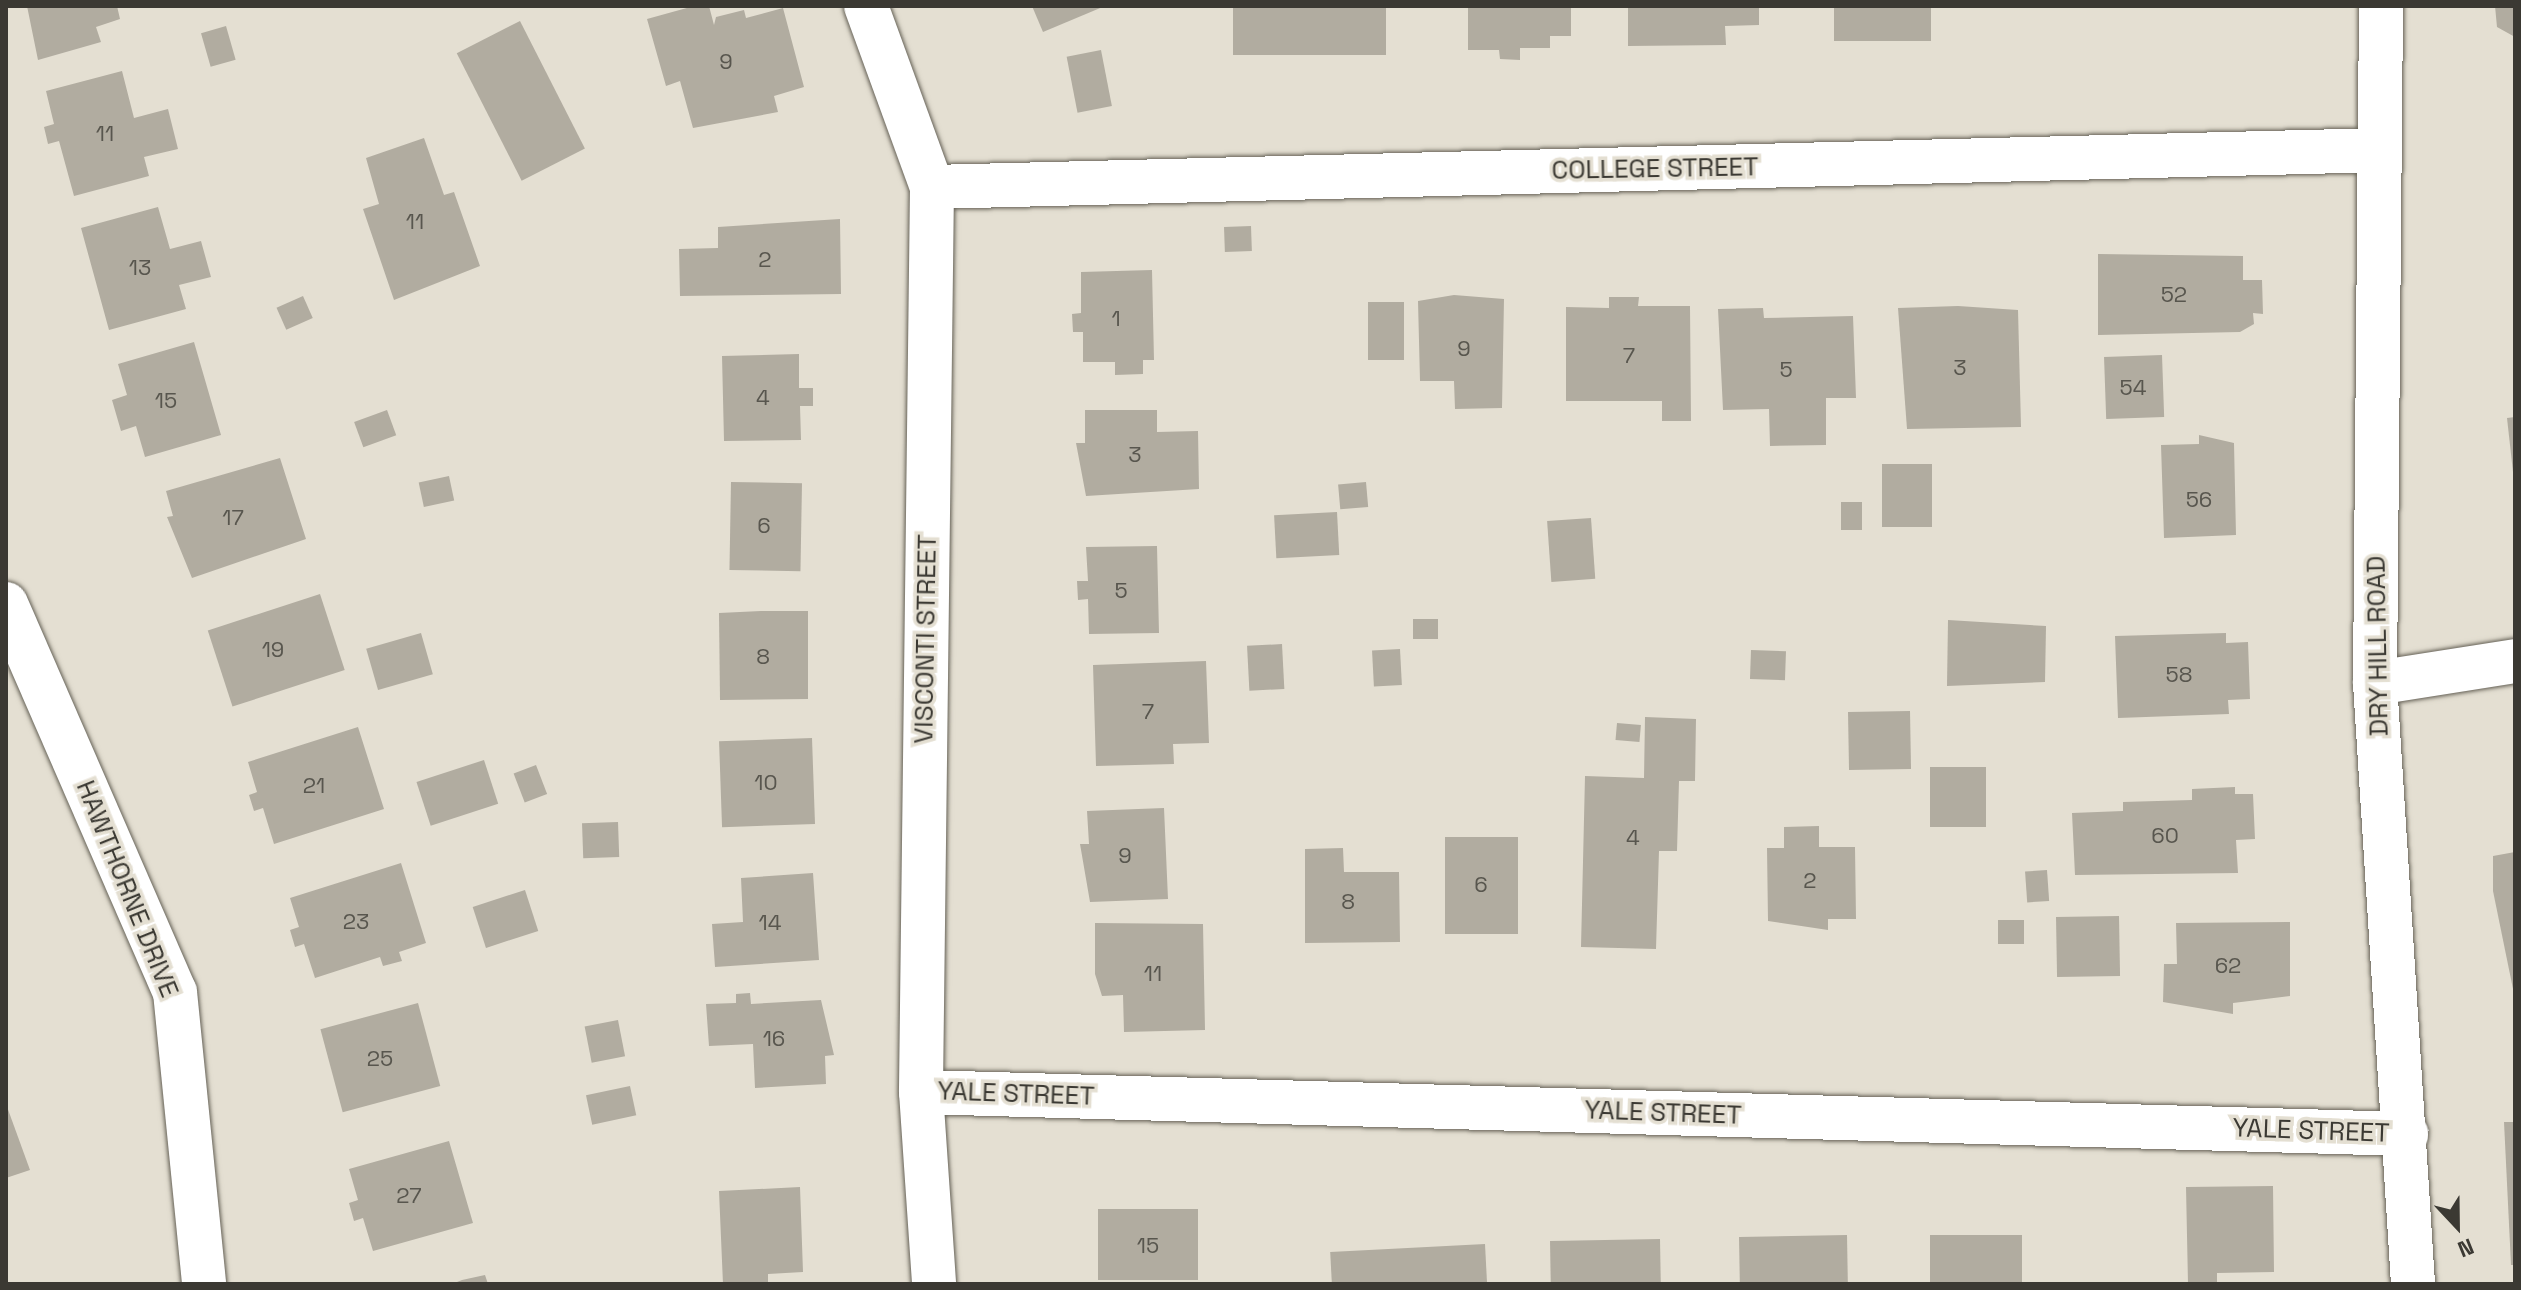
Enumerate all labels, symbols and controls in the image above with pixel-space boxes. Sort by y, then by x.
house number: 9 [719,49,733,75]
house number: 11 [96,121,114,147]
street label: COLLEGE STREET [1551,152,1759,186]
house number: 11 [406,209,424,235]
house number: 2 [758,247,772,273]
house number: 13 [129,255,151,281]
house number: 52 [2161,282,2187,308]
house number: 1 [1111,306,1121,332]
house number: 9 [1457,336,1471,362]
house number: 7 [1623,343,1635,369]
house number: 3 [1953,355,1967,381]
house number: 5 [1779,357,1793,383]
house number: 54 [2120,375,2146,401]
house number: 4 [756,385,770,411]
house number: 15 [155,388,177,414]
house number: 3 [1128,442,1142,468]
house number: 56 [2186,487,2212,513]
house number: 17 [222,505,244,531]
house number: 6 [757,513,771,539]
street label: VISCONTI STREET [909,534,943,744]
street label: DRY HILL ROAD [2361,555,2395,737]
house number: 5 [1114,578,1128,604]
house number: 19 [262,637,284,663]
house number: 8 [756,644,770,670]
house number: 58 [2166,662,2192,688]
house number: 7 [1142,699,1154,725]
house number: 10 [754,770,778,796]
house number: 21 [303,773,325,799]
street label: HAWTHORNE DRIVE [69,776,185,1002]
house number: 60 [2151,823,2179,849]
house number: 4 [1626,825,1640,851]
house number: 9 [1118,843,1132,869]
house number: 2 [1803,868,1817,894]
house number: 6 [1474,872,1488,898]
house number: 8 [1341,889,1355,915]
house number: 23 [343,909,369,935]
house number: 14 [759,910,781,936]
house number: 62 [2215,953,2241,979]
house number: 11 [1144,961,1162,987]
house number: 16 [763,1026,785,1052]
house number: 25 [367,1046,393,1072]
street label: YALE STREET [937,1076,1095,1112]
street label: YALE STREET [1584,1095,1742,1131]
street label: YALE STREET [2232,1113,2390,1149]
house number: 27 [396,1183,422,1209]
north arrow [2417,1186,2497,1266]
house number: 15 [1137,1233,1159,1259]
text: N [2454,1233,2478,1264]

